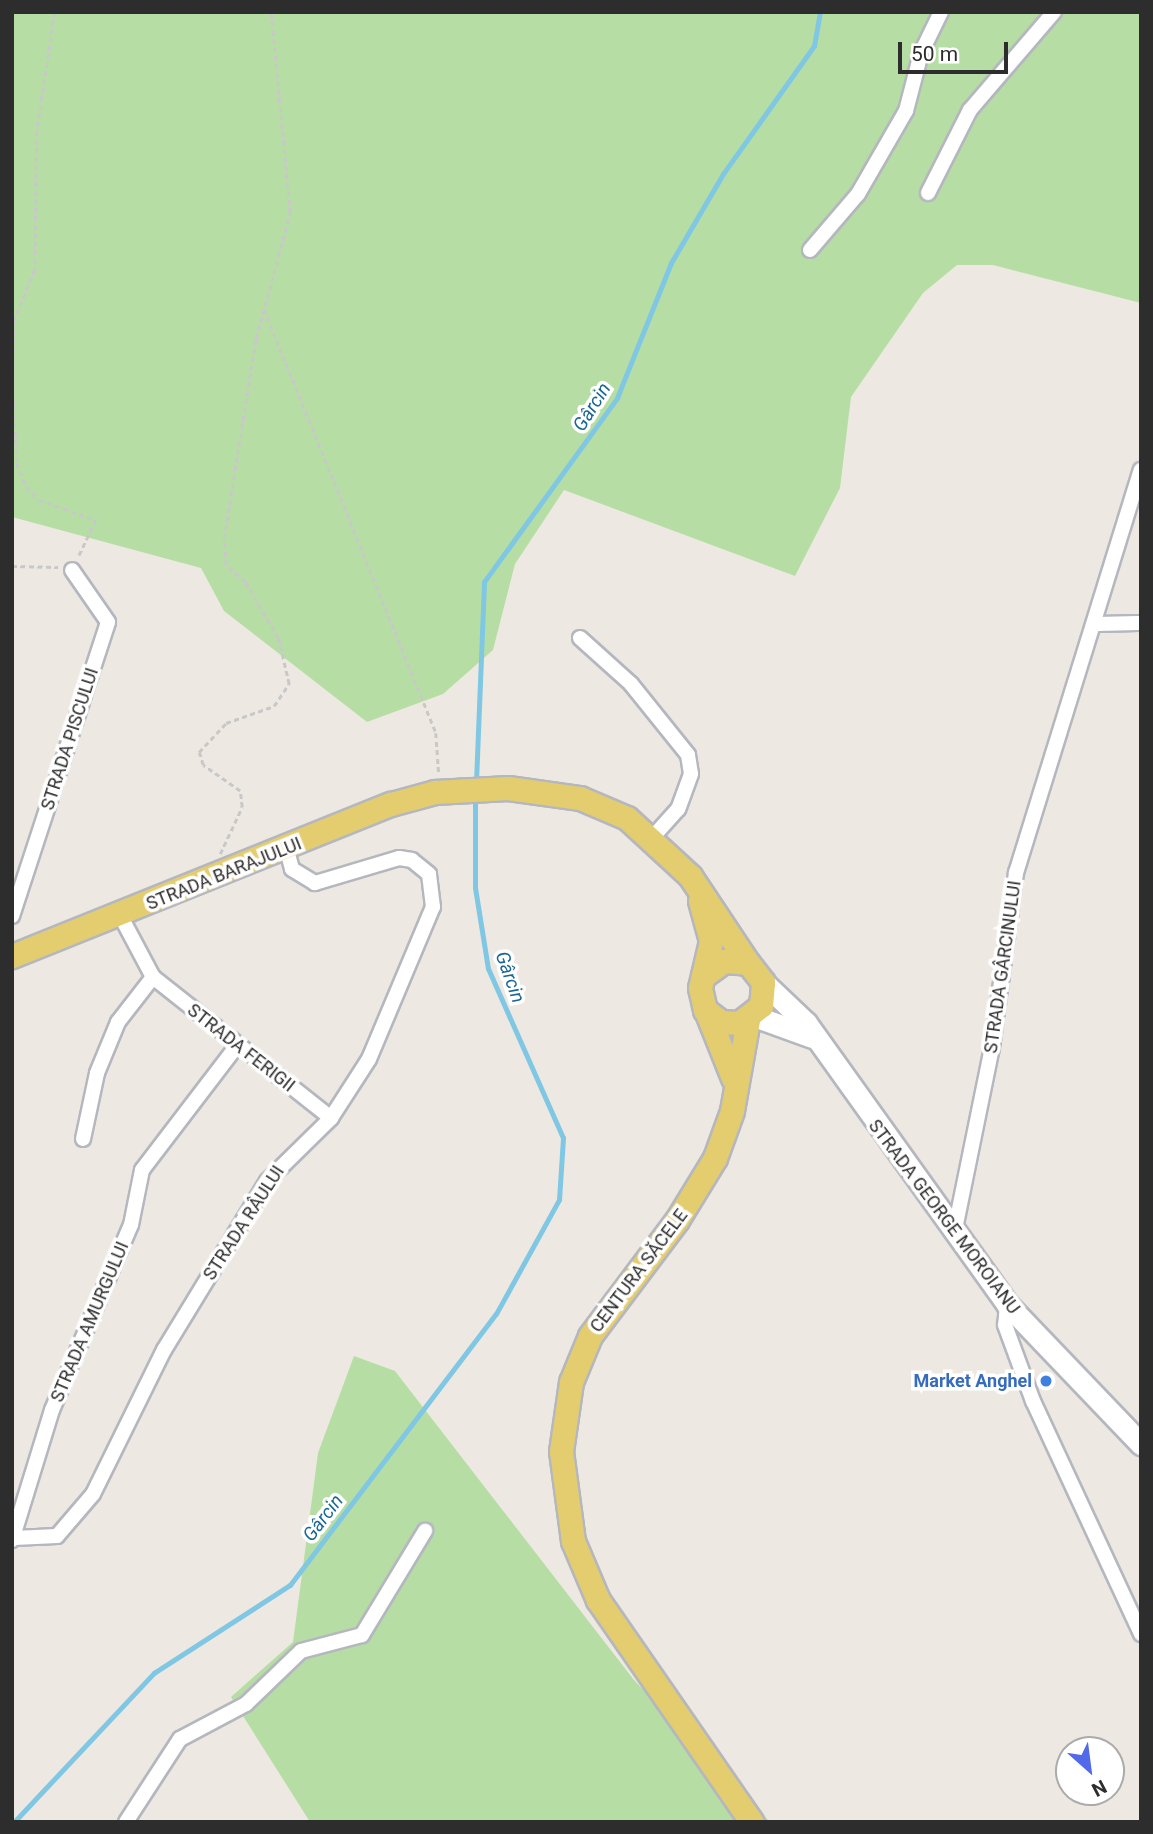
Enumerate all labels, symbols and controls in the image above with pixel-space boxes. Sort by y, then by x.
scale bar [901,28,1011,72]
text: 50 m [911,42,958,66]
water label: Gârcin [568,379,616,435]
street label: STRADA PISCULUI [37,665,103,813]
street label: STRADA BARAJULUI [143,833,305,915]
street label: STRADA GÂRCINULUI [980,879,1026,1055]
water label: Gârcin [490,948,530,1006]
street label: STRADA FERIGII [183,999,299,1097]
street label: STRADA GEORGE MOROIANU [864,1116,1024,1318]
street label: STRADA RÂULUI [199,1162,289,1284]
street label: CENTURA SĂCELE [586,1205,692,1337]
street label: STRADA AMURGULUI [46,1239,134,1405]
place label: Market Anghel [914,1370,1032,1392]
marker: Market Anghel [1038,1373,1054,1389]
water label: Gârcin [298,1490,348,1546]
north arrow [1055,1736,1125,1806]
text: N [1088,1775,1110,1802]

